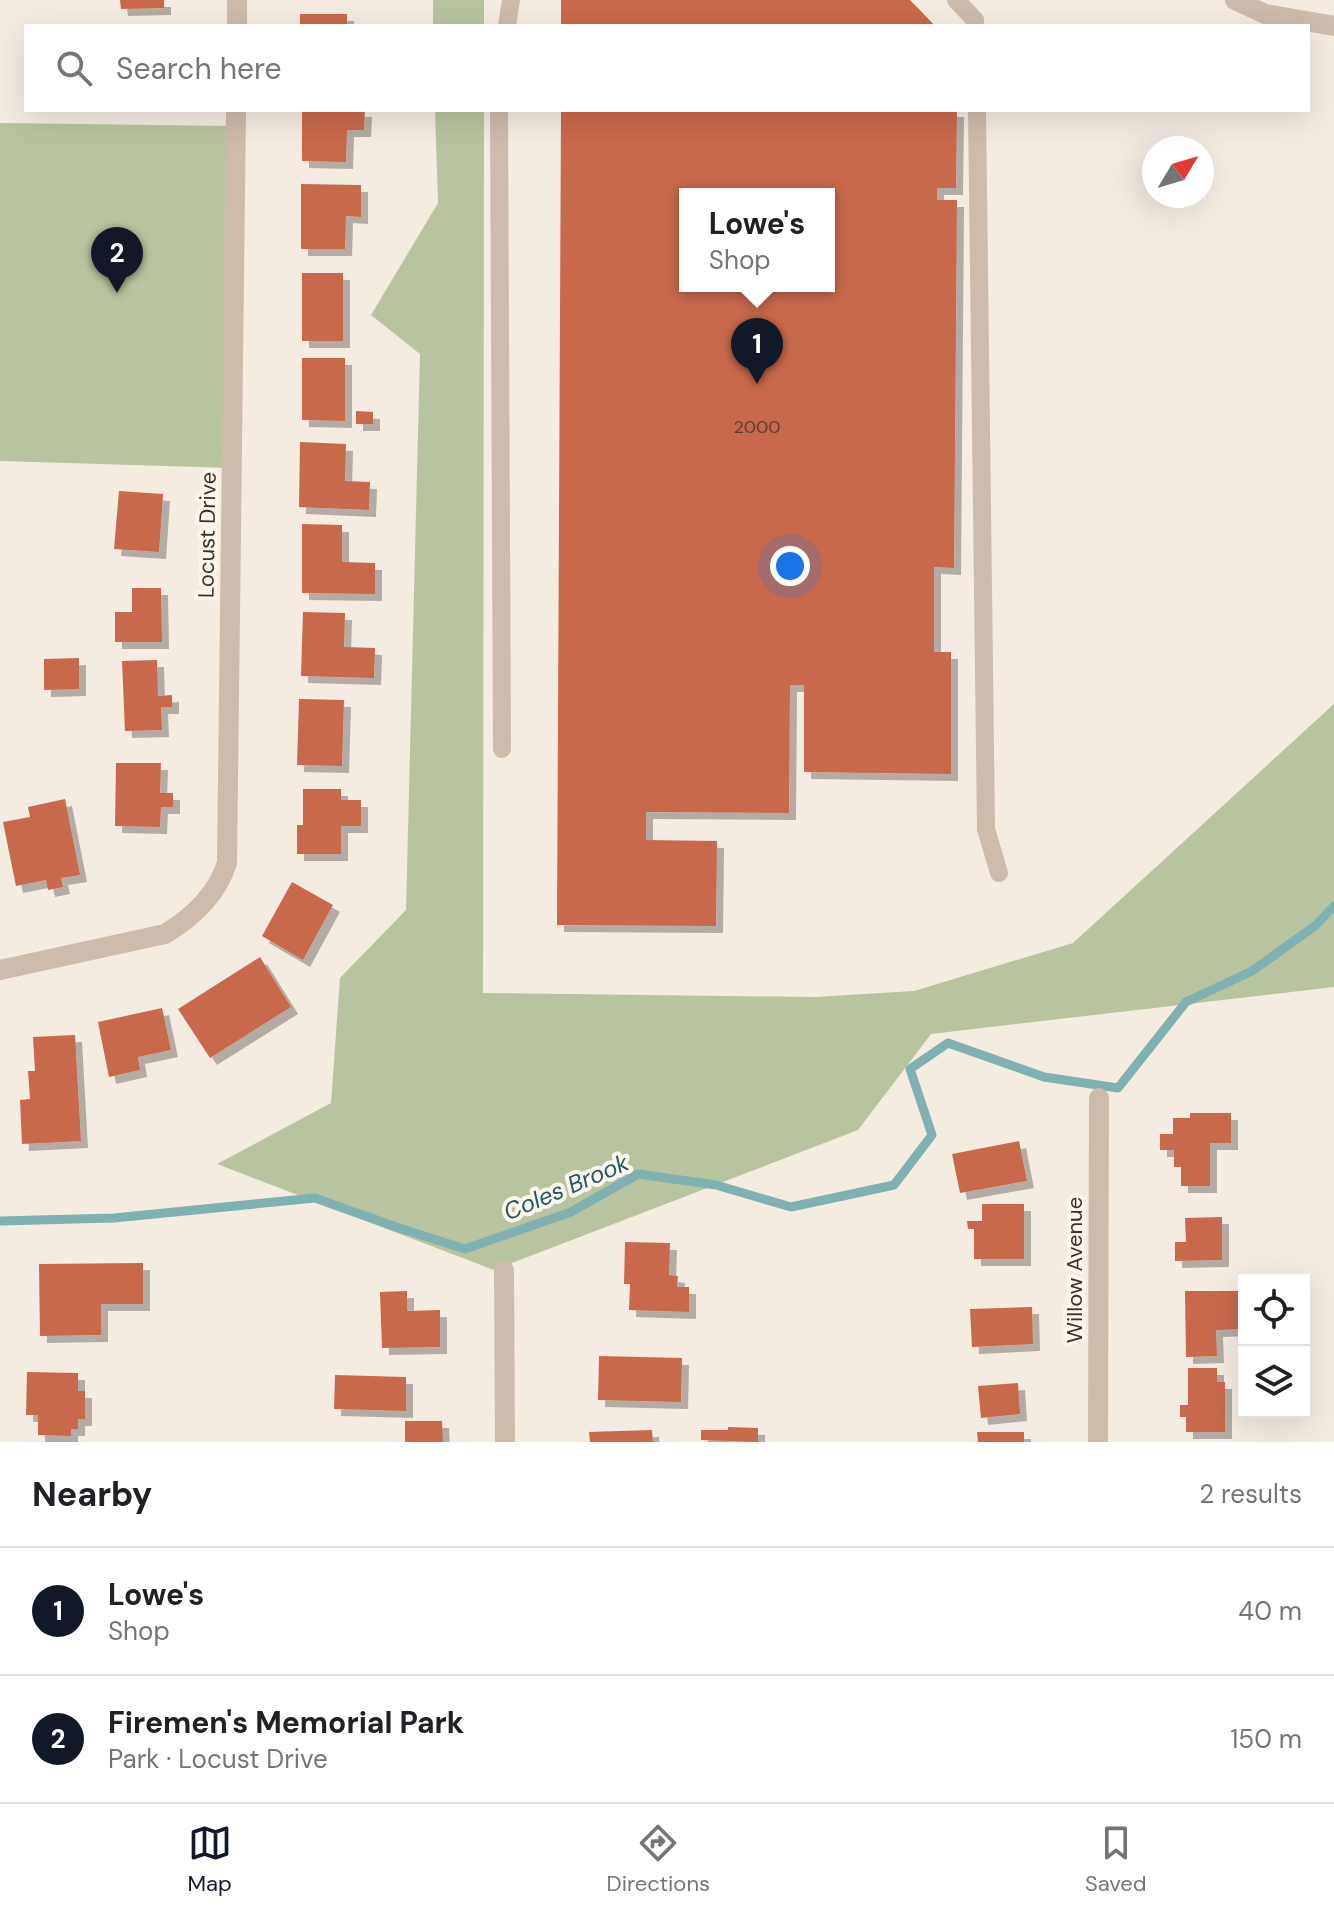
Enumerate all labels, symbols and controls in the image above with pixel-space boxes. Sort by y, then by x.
search box [24,24,1310,112]
icon: search [52,46,96,90]
text: Search here [116,49,282,88]
north arrow [1142,136,1214,208]
popup [679,188,835,292]
text: Lowe's [709,204,805,243]
pin: 2 [91,227,143,293]
text: Shop [709,243,771,277]
pin: 1 [731,318,783,384]
house number: 2000 [733,415,781,439]
street label: Locust Drive [191,471,223,599]
your location [770,546,810,586]
water label: Coles Brook [499,1146,634,1227]
street label: Willow Avenue [1060,1197,1089,1343]
map controls [1238,1274,1310,1418]
button: locate [1238,1274,1310,1346]
button: layers [1238,1346,1310,1418]
text: Nearby [32,1472,152,1517]
text: 2 results [1199,1477,1302,1511]
text: Lowe's [108,1575,204,1614]
text: 1 [53,1594,63,1628]
text: 40 m [1238,1594,1302,1628]
text: Shop [108,1614,170,1648]
text: Firemen's Memorial Park [108,1703,464,1742]
text: 2 [50,1722,66,1756]
text: 150 m [1230,1722,1302,1756]
text: Park · Locust Drive [108,1742,328,1776]
tab: Map [187,1821,232,1898]
tab: Directions [607,1821,710,1898]
tab: Saved [1085,1821,1147,1898]

